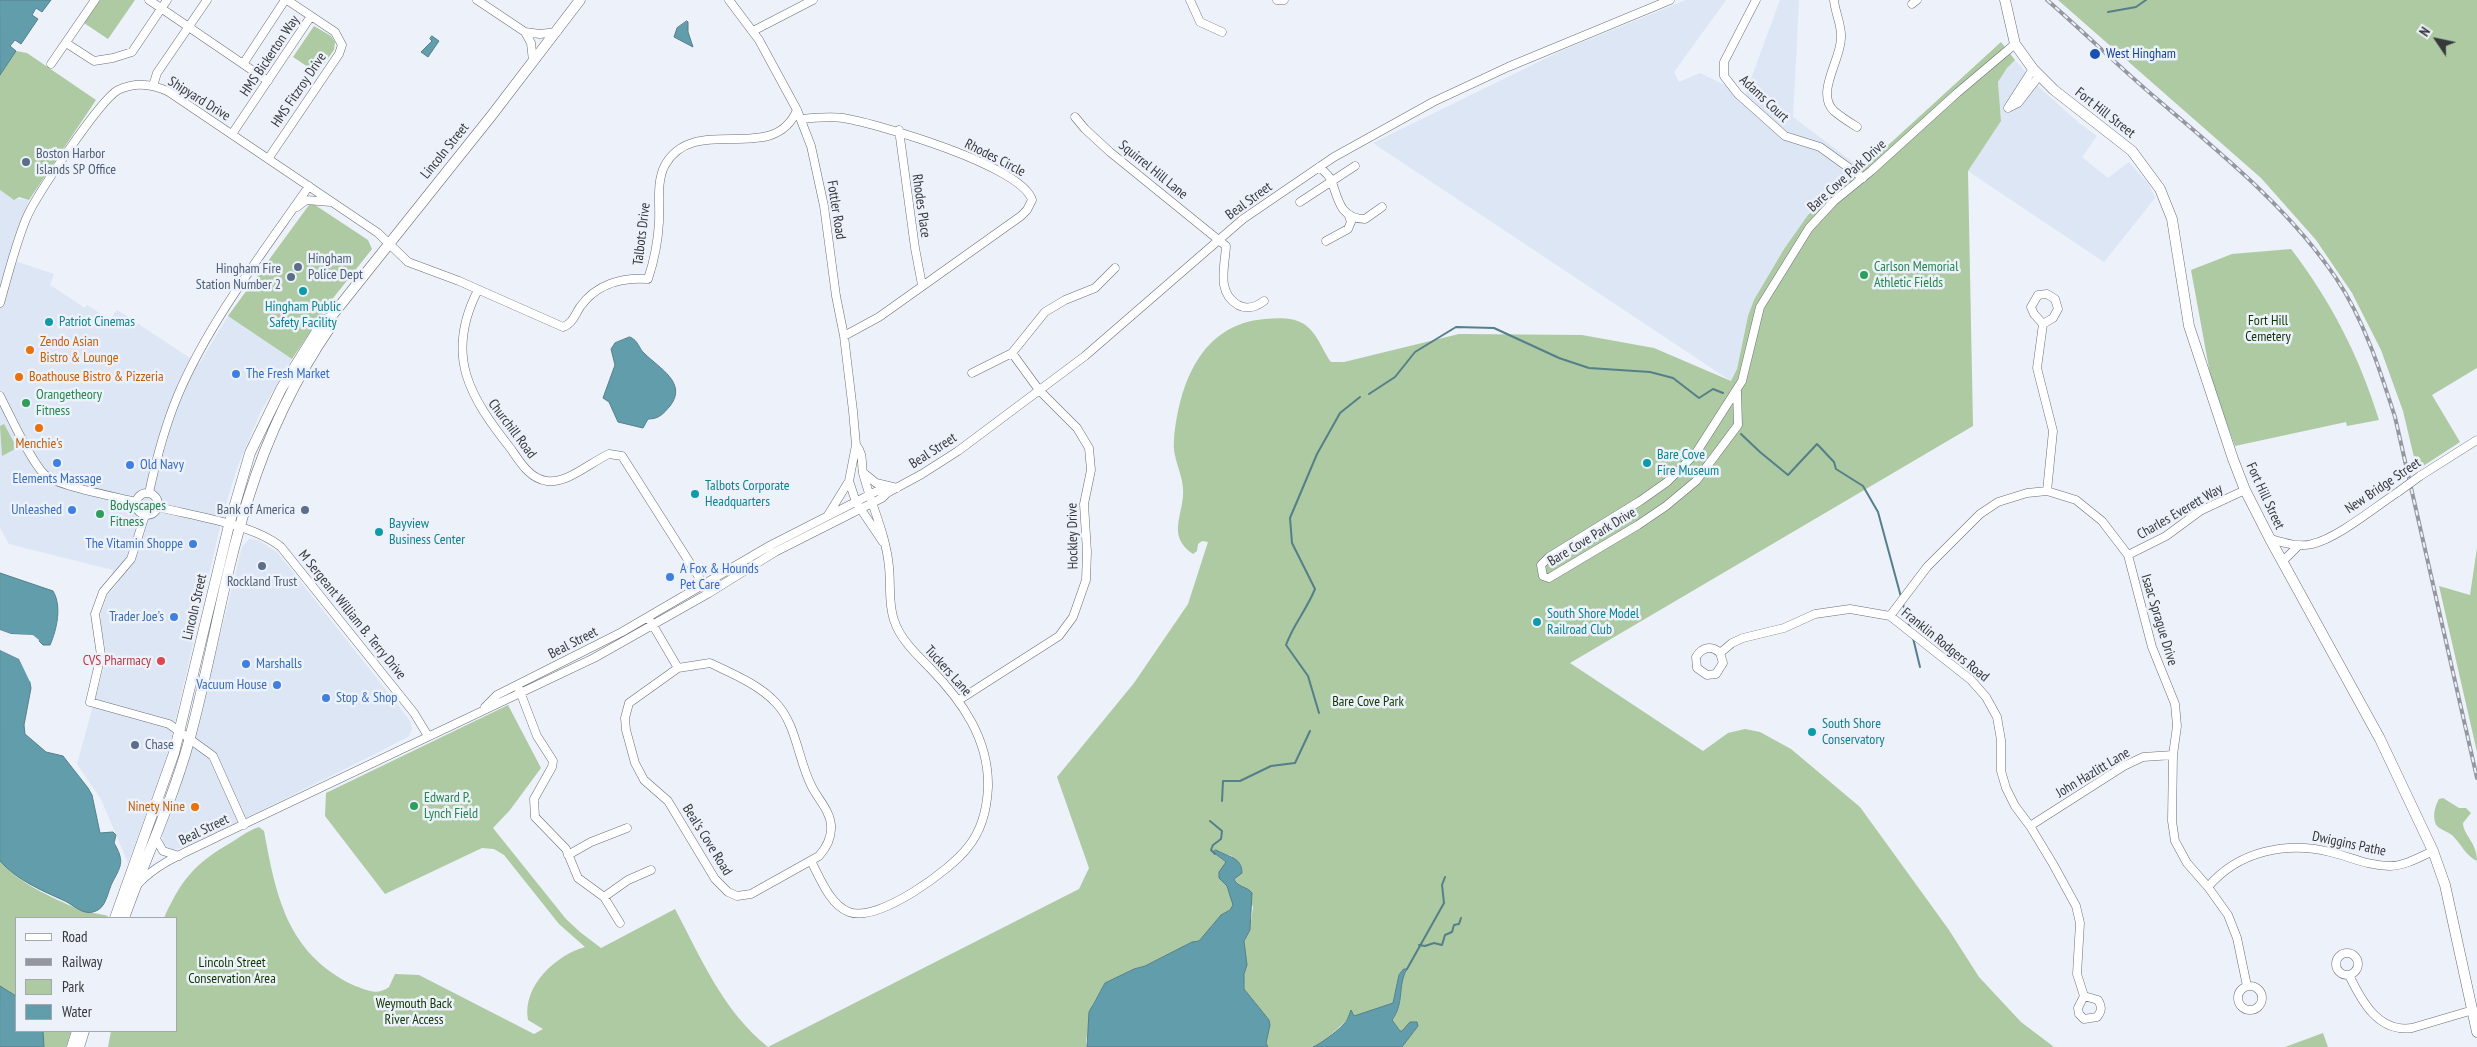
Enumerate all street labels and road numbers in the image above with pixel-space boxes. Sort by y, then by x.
street label: HMS Bickerton Way [237,12,303,100]
street label: HMS Fitzroy Drive [268,49,330,131]
street label: Adams Court [1736,72,1792,126]
street label: Shipyard Drive [165,73,233,125]
street label: Fort Hill Street [2072,84,2138,142]
street label: Lincoln Street [417,120,473,182]
street label: Rhodes Circle [962,136,1028,180]
street label: Bare Cove Park Drive [1804,136,1890,216]
street label: Squirrel Hill Lane [1115,137,1191,203]
street label: Rhodes Place [908,173,934,239]
street label: Fottler Road [823,179,849,241]
street label: Beal Street [1223,179,1275,223]
street label: Talbots Drive [630,202,654,266]
street label: Churchill Road [484,396,540,462]
street label: Beal Street [906,429,960,473]
street label: New Bridge Street [2342,455,2424,517]
street label: Fort Hill Street [2242,460,2288,532]
street label: Charles Everett Way [2134,481,2226,543]
street label: Hockley Drive [1064,503,1082,569]
street label: Bare Cove Park Drive [1545,504,1639,570]
street label: M Sergeant William B. Terry Drive [295,547,409,683]
street label: Lincoln Street [179,572,211,642]
street label: Isaac Sprague Drive [2137,572,2181,668]
street label: Franklin Rodgers Road [1898,605,1992,685]
street label: Beal Street [545,623,601,663]
street label: Tuckers Lane [921,642,975,700]
street label: John Hazlitt Lane [2053,744,2133,802]
street label: Beal's Cove Road [678,801,736,879]
street label: Beal Street [176,811,232,849]
street label: Dwiggins Pathe [2311,828,2387,860]

